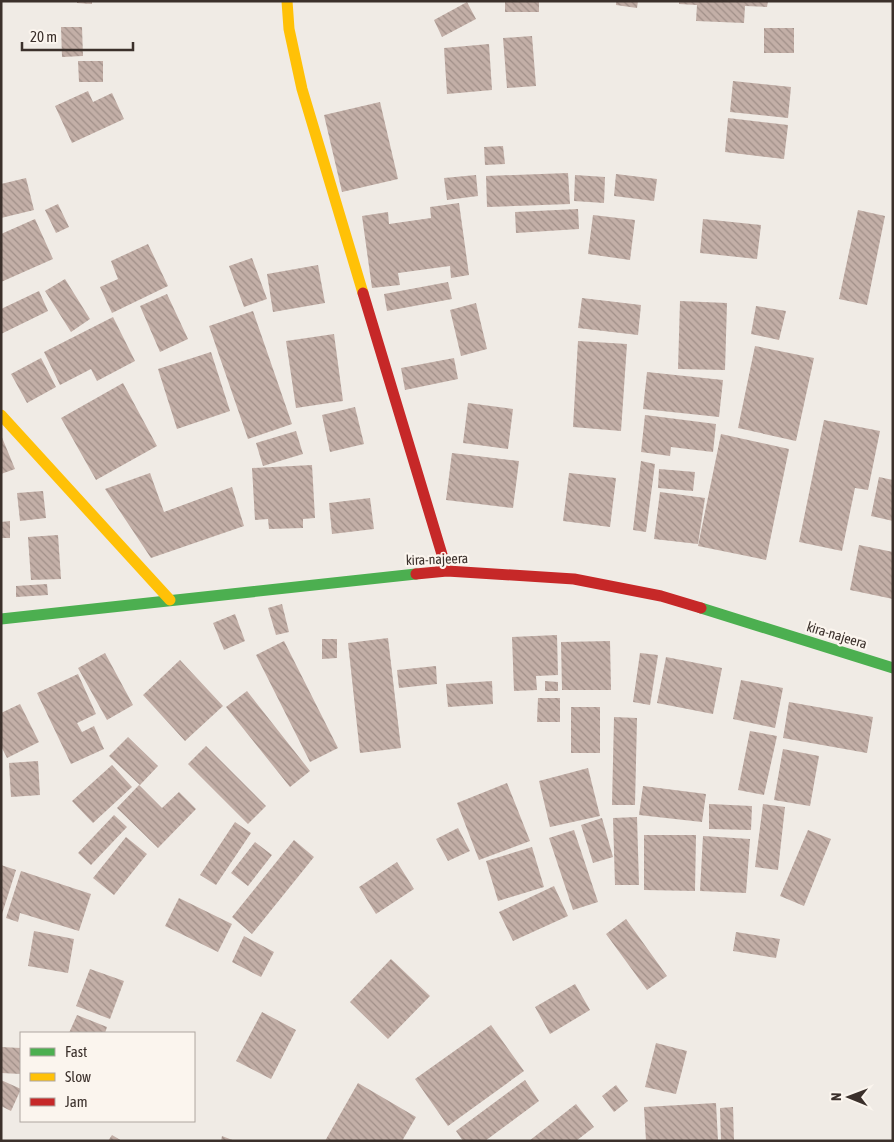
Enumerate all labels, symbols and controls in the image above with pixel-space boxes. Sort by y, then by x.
scale bar [22,20,134,52]
text: 20 m [30,28,57,45]
street label: kira-najeera [406,550,468,568]
street label: kira-najeera [805,618,869,652]
legend [20,1032,195,1122]
text: Fast [65,1043,87,1060]
text: Slow [65,1068,91,1085]
north arrow [824,1072,874,1122]
text: Jam [65,1093,88,1110]
text: N [828,1093,844,1101]

